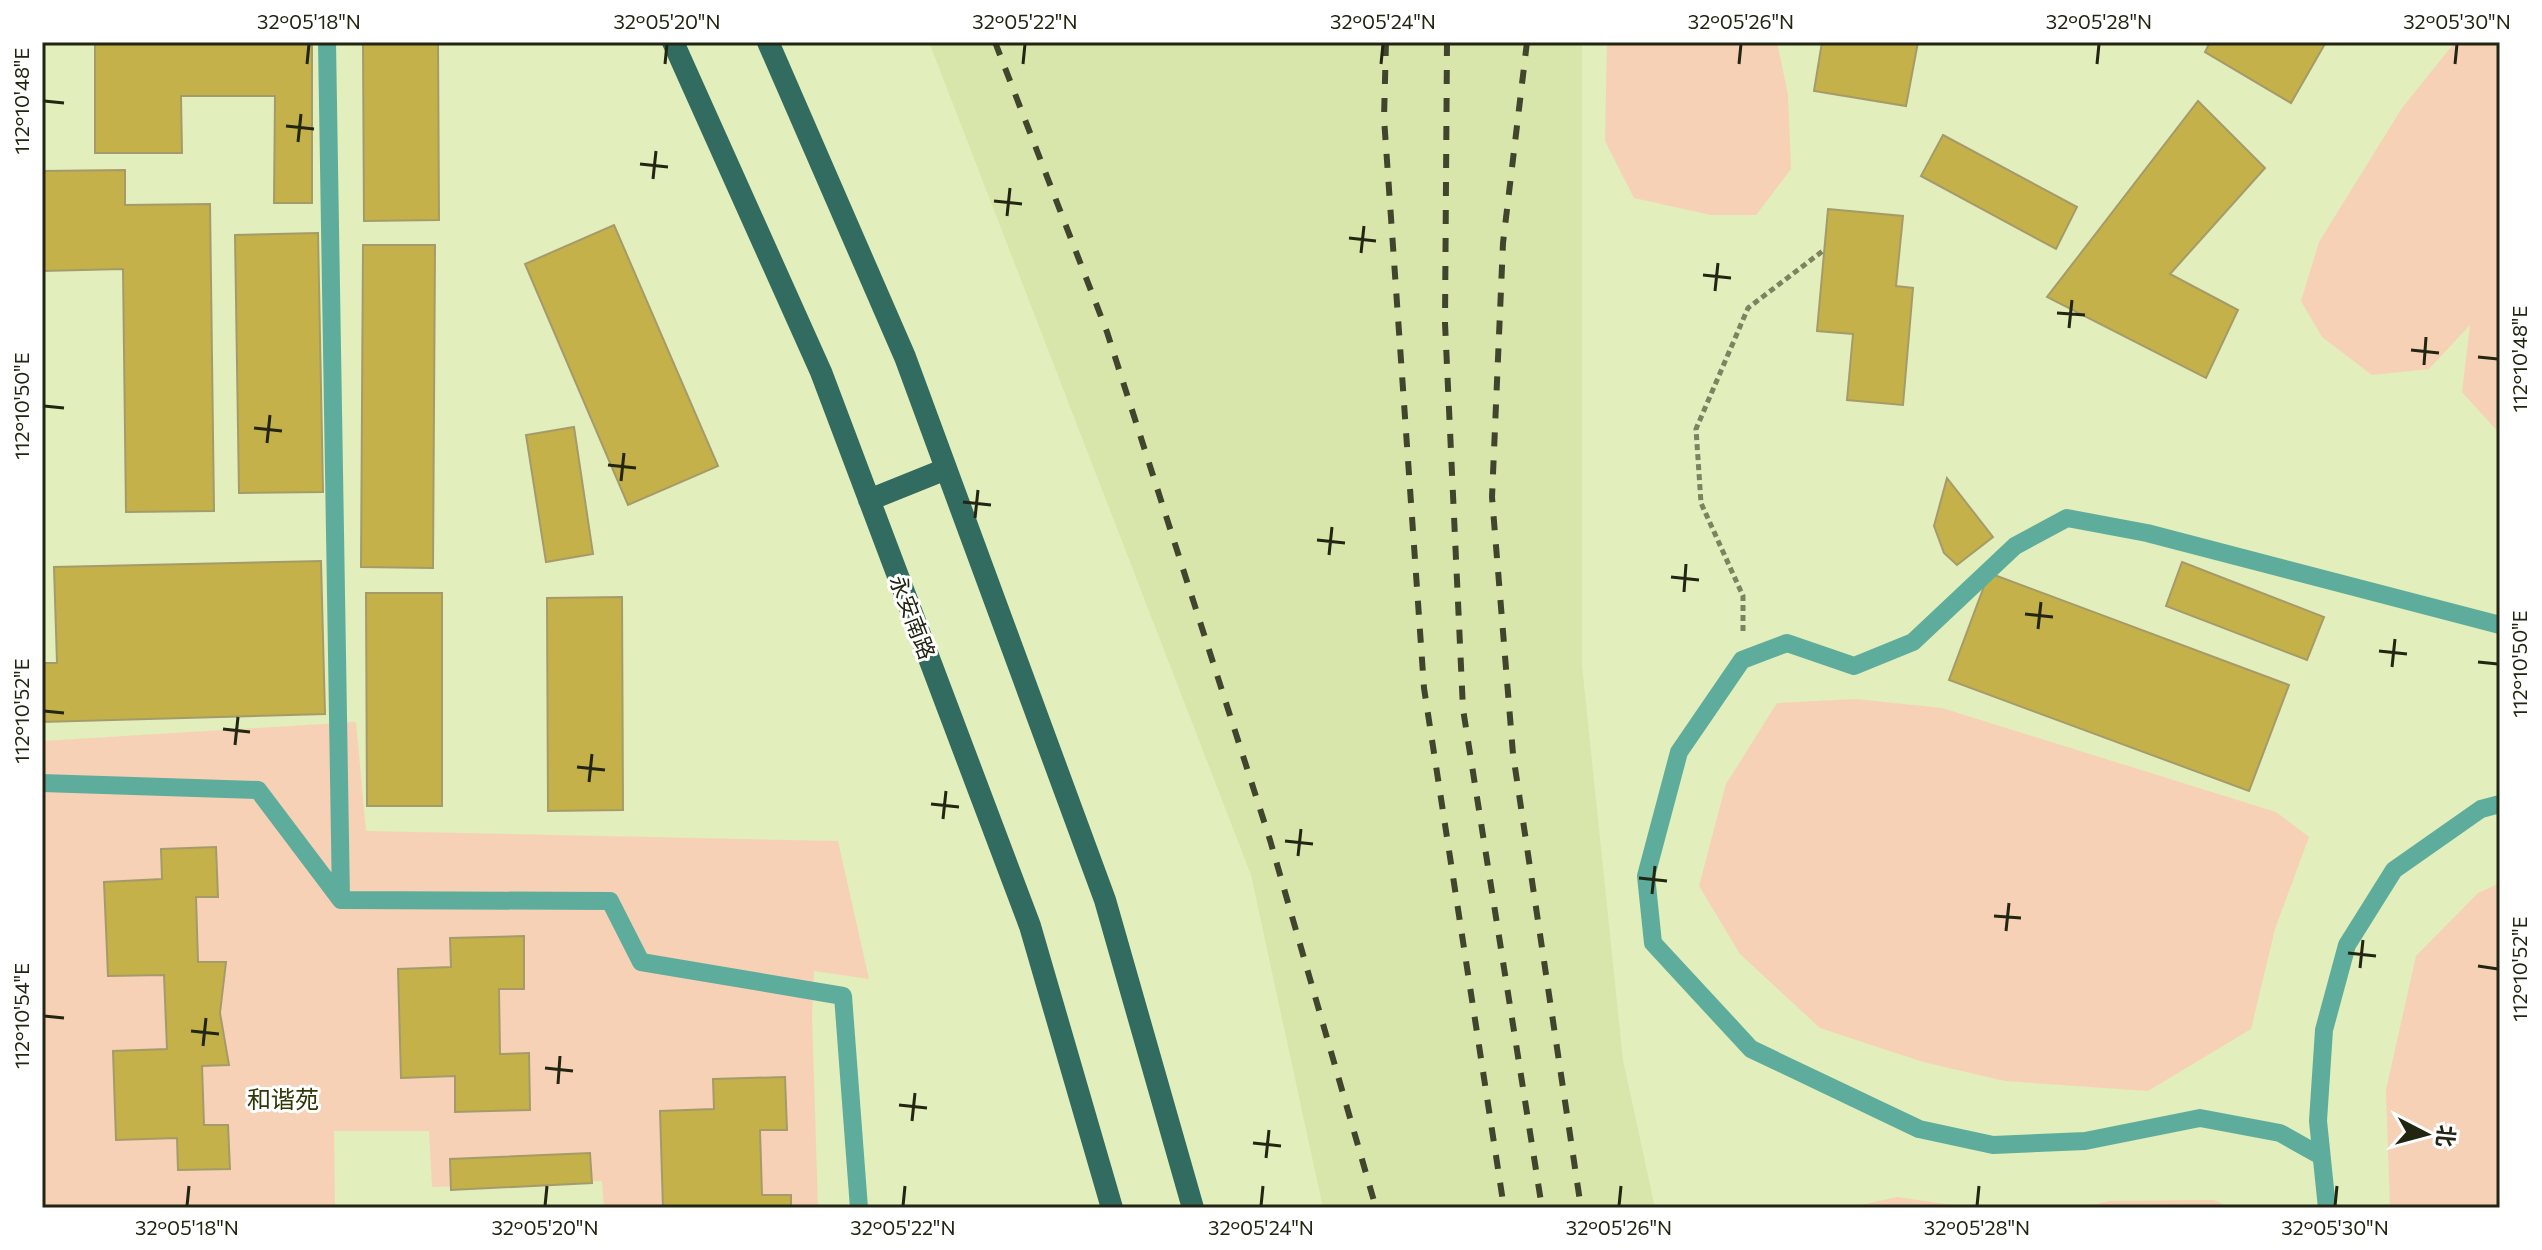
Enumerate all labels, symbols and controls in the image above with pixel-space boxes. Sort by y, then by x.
text: 32°05'18"N [257,9,361,33]
text: 32°05'20"N [613,9,721,33]
text: 32°05'22"N [972,9,1078,33]
text: 32°05'24"N [1330,9,1436,33]
text: 32°05'26"N [1688,9,1794,33]
text: 32°05'28"N [2046,9,2152,33]
text: 32°05'30"N [2403,9,2511,33]
text: 112°10'48"E [9,48,33,154]
text: 112°10'48"E [2507,306,2531,412]
text: 112°10'50"E [9,352,33,460]
street label: 永安南路 [885,571,941,663]
text: 112°10'50"E [2507,610,2531,718]
text: 112°10'52"E [9,658,33,764]
text: 112°10'52"E [2507,916,2531,1022]
text: 112°10'54"E [9,963,33,1069]
district label: 和谐苑 [247,1084,319,1113]
north arrow [2386,1094,2466,1174]
text: 北 [2432,1124,2461,1149]
text: 32°05'18"N [135,1215,239,1239]
text: 32°05'20"N [491,1215,599,1239]
text: 32°05'22"N [850,1215,956,1239]
text: 32°05'24"N [1208,1215,1314,1239]
text: 32°05'26"N [1566,1215,1672,1239]
text: 32°05'28"N [1924,1215,2030,1239]
text: 32°05'30"N [2281,1215,2389,1239]

